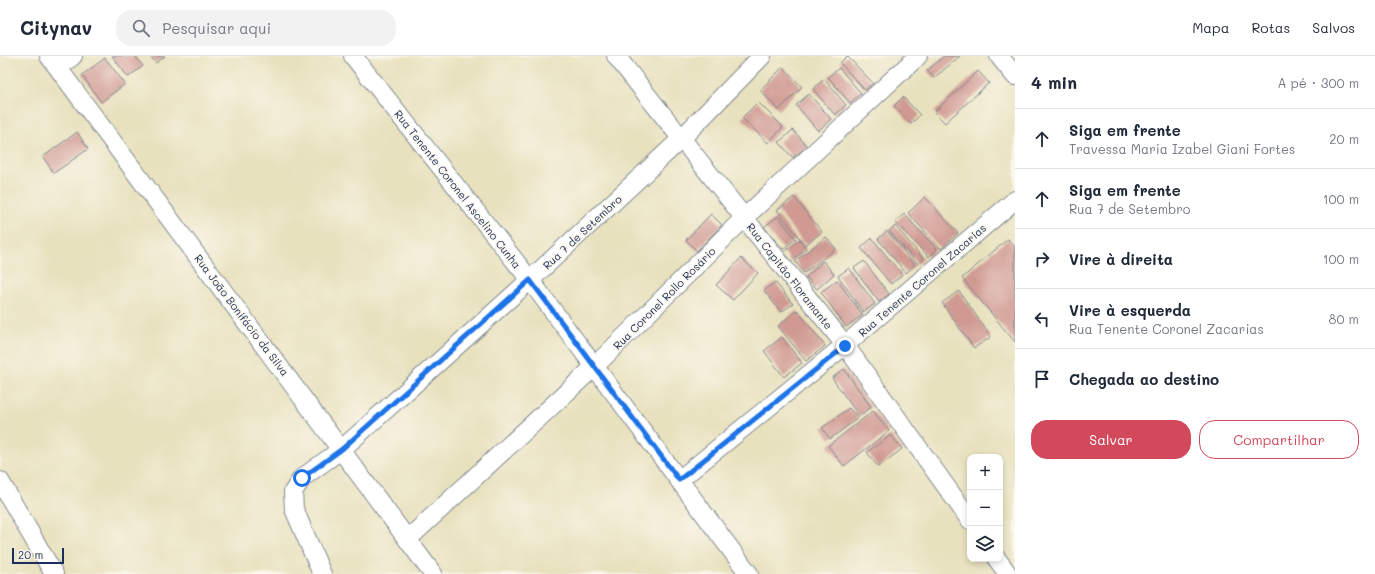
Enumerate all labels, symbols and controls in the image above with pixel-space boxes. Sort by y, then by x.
search box [116,10,396,46]
text: Citynav [20,15,92,40]
icon: search [130,17,152,39]
text: Pesquisar aqui [162,18,271,38]
text: Mapa [1192,18,1229,37]
text: Rotas [1251,18,1290,37]
text: Salvos [1312,18,1355,37]
text: 4 min [1031,71,1077,93]
text: A pé · 300 m [1278,74,1359,91]
street label: Rua Tenente Coronel Ascelino Cunha [391,106,525,272]
text: Siga em frente [1069,120,1181,140]
icon: ahead [1031,128,1053,150]
text: 20 m [1329,130,1359,147]
text: Travessa Maria Izabel Giani Fortes [1069,140,1295,157]
text: Siga em frente [1069,180,1181,200]
icon: ahead [1031,188,1053,210]
text: 100 m [1323,190,1359,207]
street label: Rua 7 de Setembro [539,191,625,273]
text: Rua 7 de Setembro [1069,200,1191,217]
street label: Rua Capitão Floramante [744,220,836,332]
street label: Rua Tenente Coronel Zacarias [855,220,989,340]
street label: Rua Coronel Rollo Rosário [609,243,719,353]
icon: right [1031,248,1053,270]
text: Vire à direita [1069,249,1173,269]
text: 100 m [1323,250,1359,267]
street label: Rua João Bonifácio da Silva [191,251,293,379]
text: Vire à esquerda [1069,300,1191,320]
icon: left [1031,308,1053,330]
text: 80 m [1329,310,1359,327]
text: Rua Tenente Coronel Zacarias [1069,320,1264,337]
route end [836,337,854,355]
icon: arrive [1031,368,1053,390]
text: Chegada ao destino [1069,369,1219,389]
button: Salvar [1031,420,1191,459]
button: Compartilhar [1199,420,1359,459]
map controls [967,454,1003,562]
button: + [967,454,1003,490]
route start [293,469,311,487]
button: − [967,490,1003,526]
button: layers [967,526,1003,562]
scale bar [12,546,64,565]
text: 20 m [18,547,43,562]

